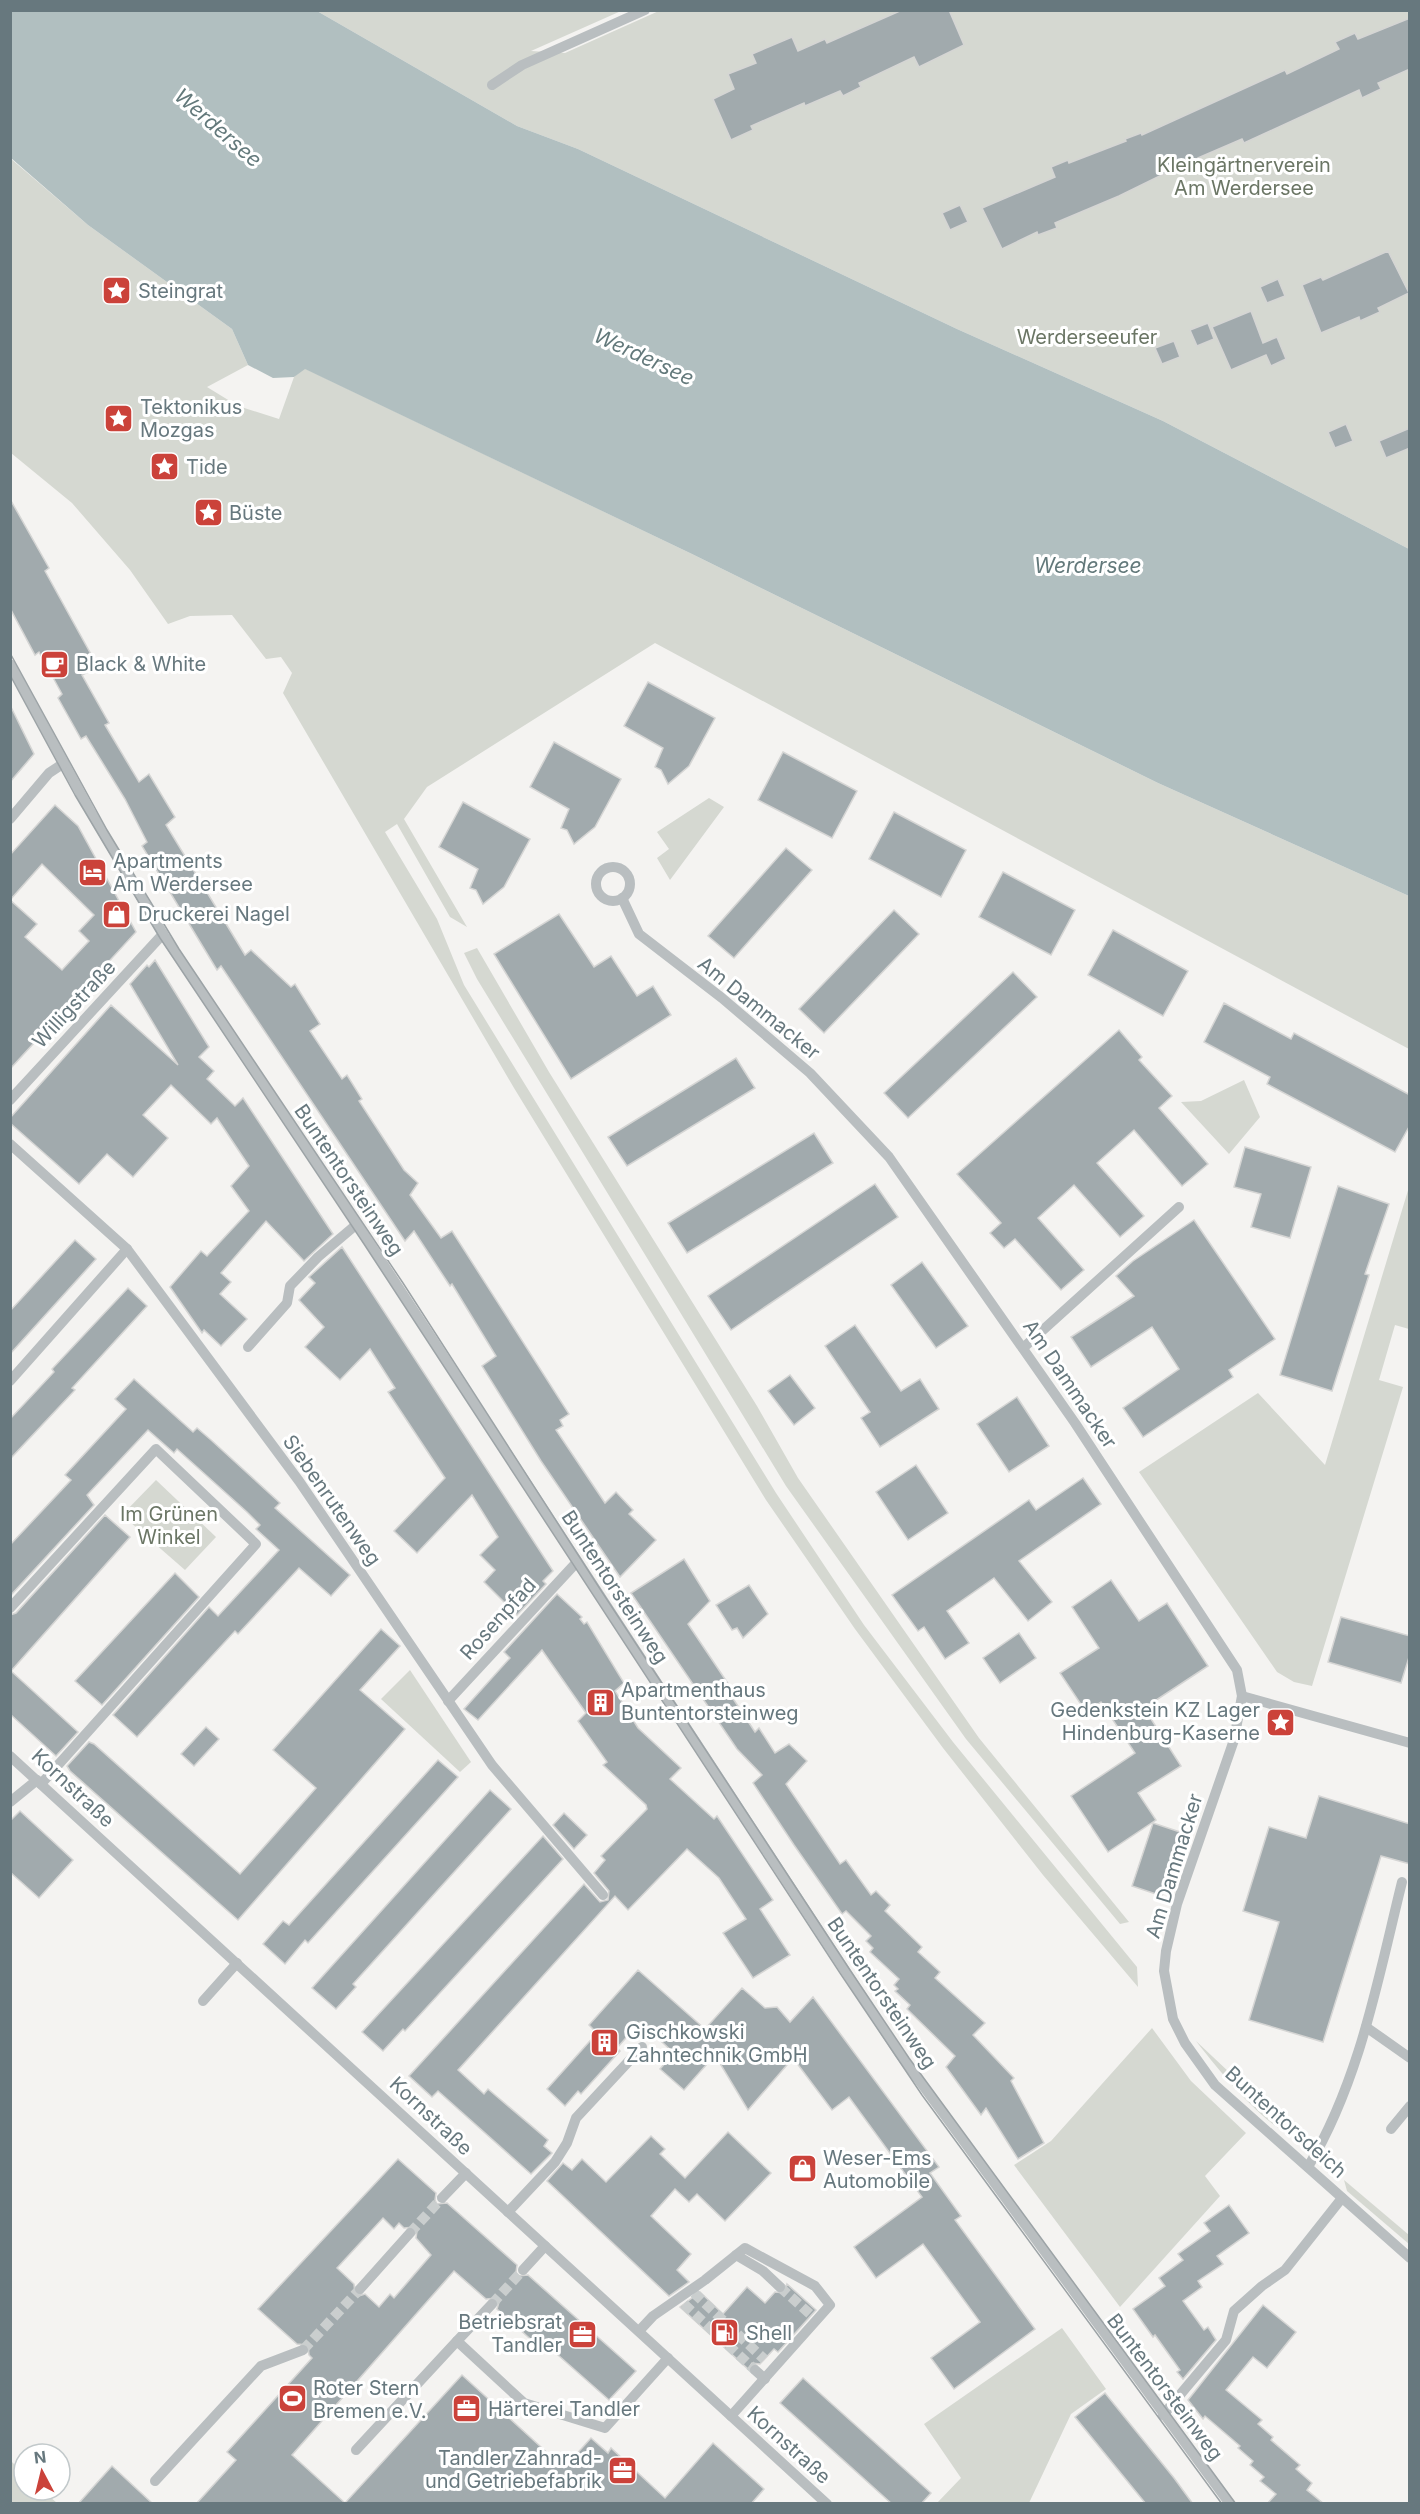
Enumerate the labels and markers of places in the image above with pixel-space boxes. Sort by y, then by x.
place icon: Steingrat [101,275,133,307]
place label: Steingrat [138,279,224,303]
place label: Tektonikus Mozgas [140,395,242,442]
place icon: Tektonikus Mozgas [103,403,135,435]
place icon: Tide [149,451,181,483]
place label: Tide [186,455,228,479]
place icon: Büste [192,497,224,529]
place label: Büste [229,501,282,525]
cafe icon: Black & White [39,648,71,680]
place label: Black & White [76,652,206,676]
place label: Apartments Am Werdersee [113,849,253,896]
hotel icon: Apartments Am Werdersee [76,856,108,888]
shop icon: Druckerei Nagel [101,898,133,930]
place label: Druckerei Nagel [138,902,290,926]
place label: Apartmenthaus Buntentorsteinweg [621,1678,799,1725]
building icon: Apartmenthaus Buntentorsteinweg [584,1686,616,1718]
place label: Gedenkstein KZ Lager Hindenburg-Kaserne [1050,1698,1260,1745]
place icon: Gedenkstein KZ Lager Hindenburg-Kaserne [1265,1706,1297,1738]
place label: Gischkowski Zahntechnik GmbH [626,2020,808,2067]
building icon: Gischkowski Zahntechnik GmbH [589,2027,621,2059]
place label: Weser-Ems Automobile [823,2146,932,2193]
shop icon: Weser-Ems Automobile [786,2153,818,2185]
place label: Betriebsrat Tandler [458,2310,562,2357]
fuel station icon: Shell [709,2317,741,2349]
office icon: Betriebsrat Tandler [567,2318,599,2350]
place label: Shell [746,2321,792,2345]
place label: Roter Stern Bremen e.V. [313,2376,427,2423]
sports icon: Roter Stern Bremen e.V. [276,2383,308,2415]
office icon: Härterei Tandler [451,2393,483,2425]
place label: Härterei Tandler [488,2397,641,2421]
place label: Tandler Zahnrad- und Getriebefabrik [425,2446,602,2493]
office icon: Tandler Zahnrad- und Getriebefabrik [607,2454,639,2486]

